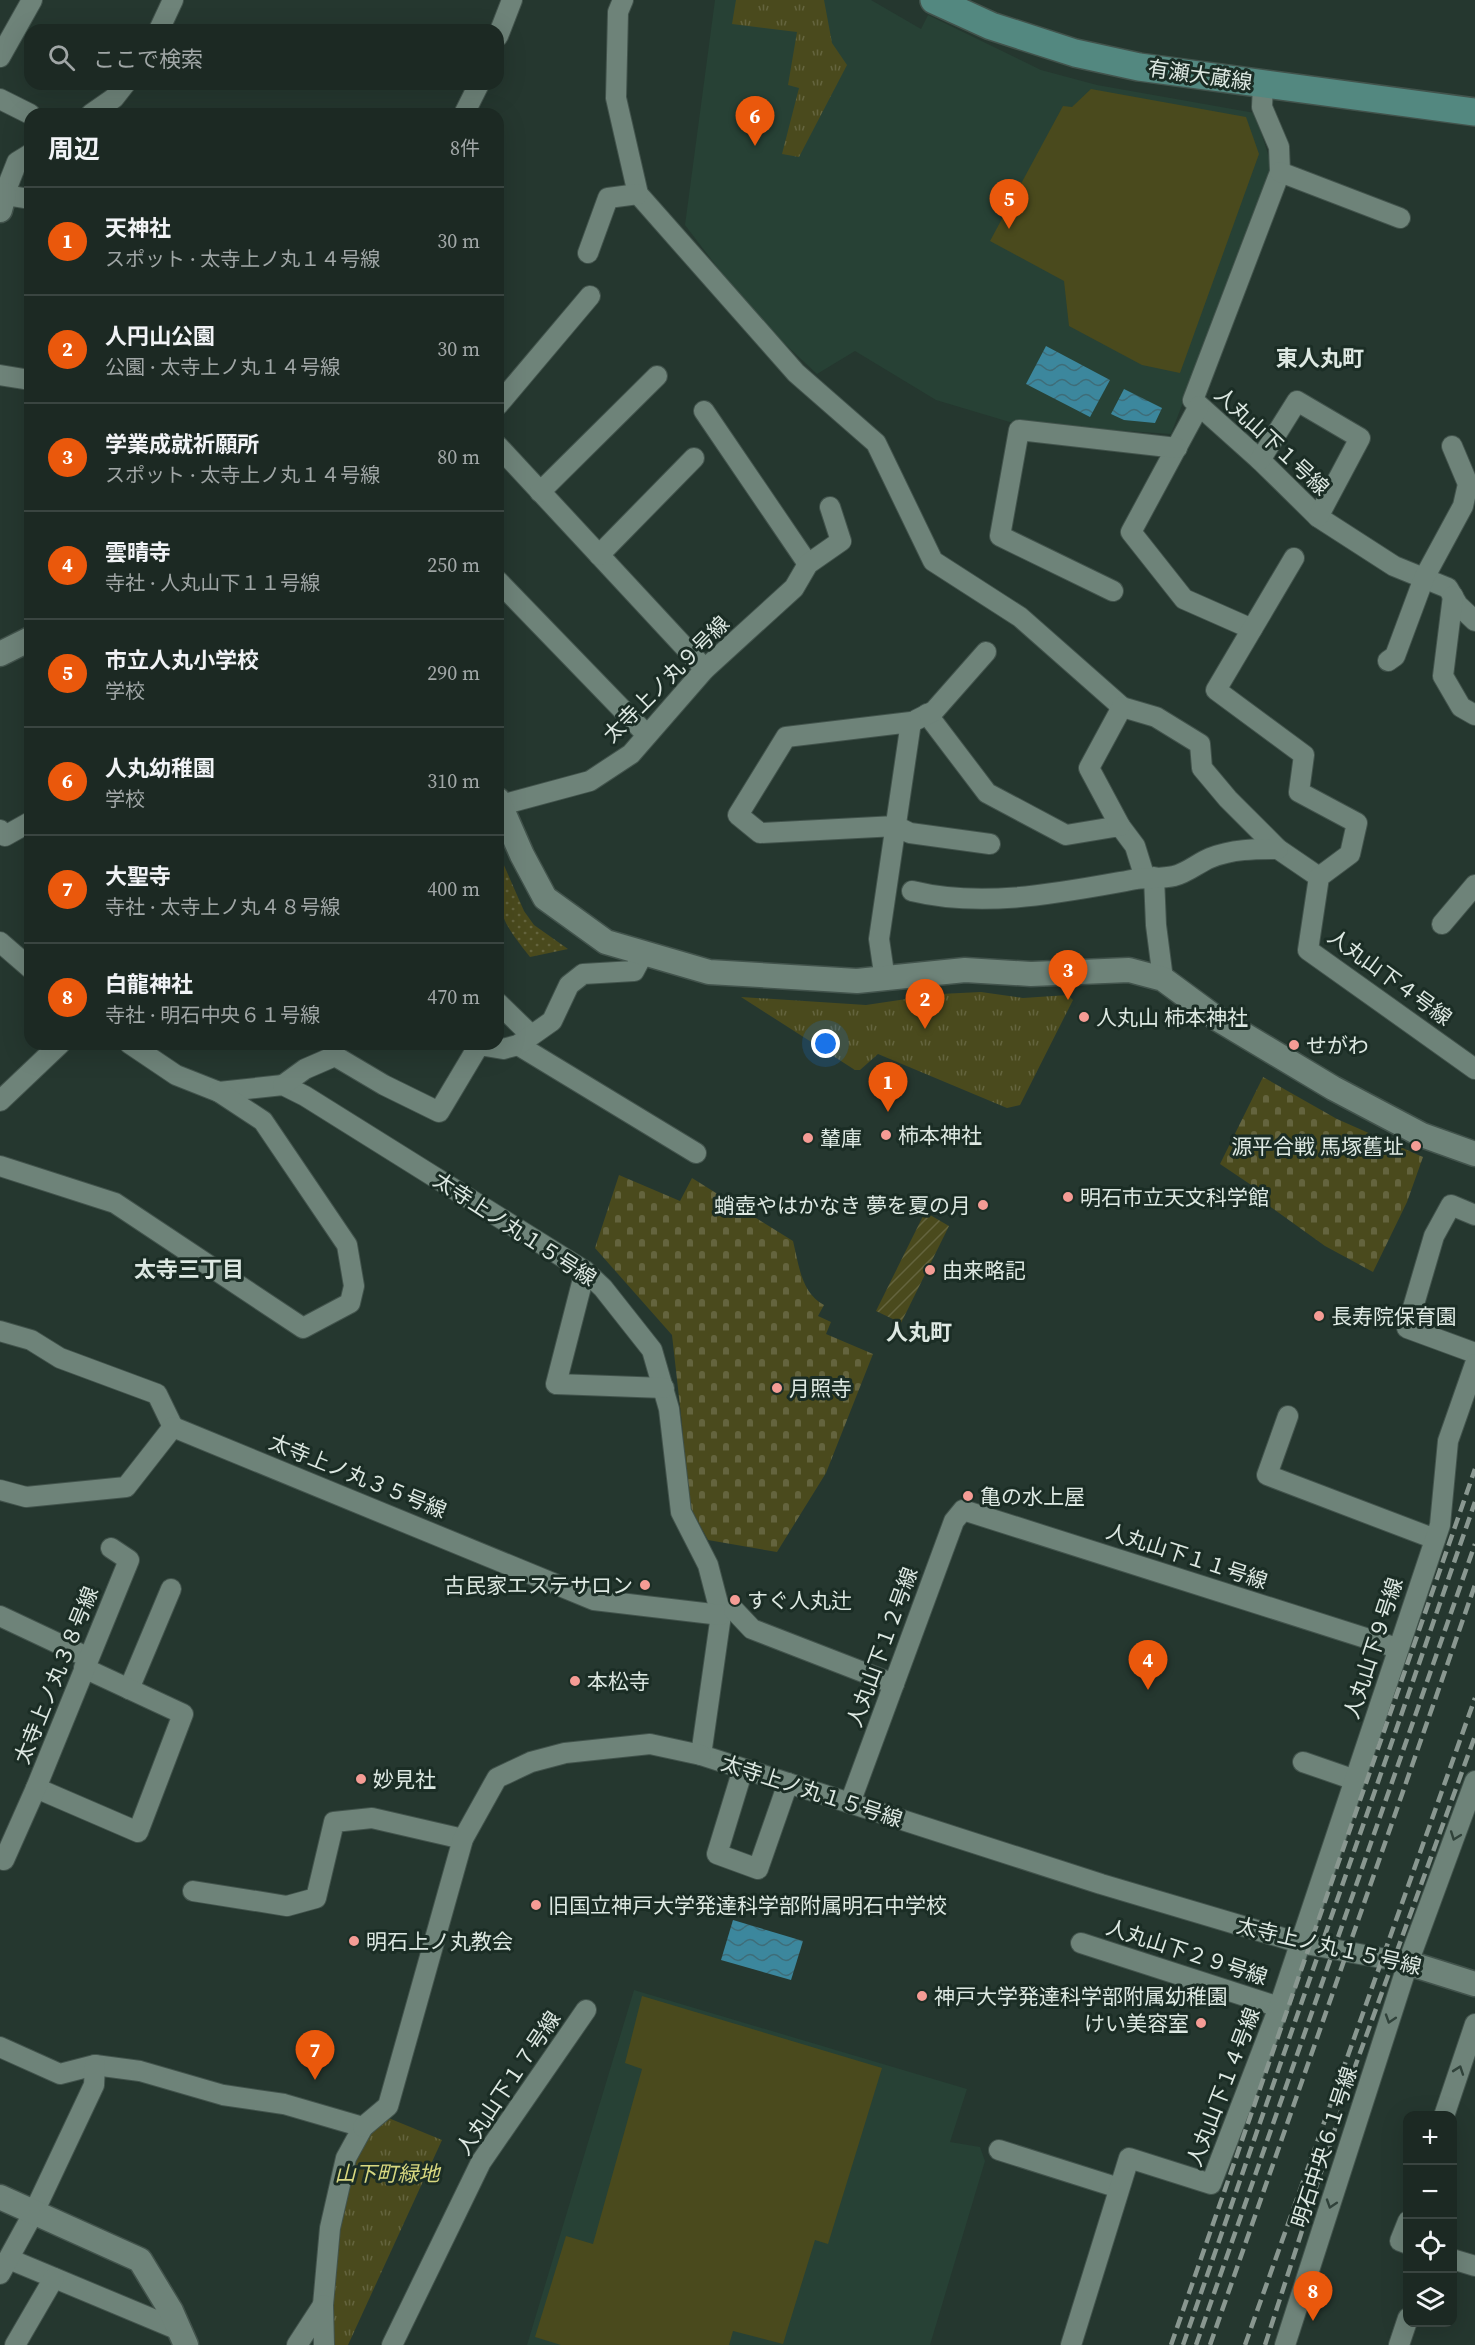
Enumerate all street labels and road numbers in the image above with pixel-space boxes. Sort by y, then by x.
street label: 有瀬大蔵線 [1146,53,1254,97]
street label: 人丸山下１号線 [1208,380,1336,502]
street label: 太寺上ノ丸９号線 [596,609,736,749]
street label: 人丸山下４号線 [1322,922,1458,1032]
street label: 太寺上ノ丸１５号線 [428,1165,602,1293]
street label: 太寺上ノ丸３５号線 [265,1427,451,1525]
street label: 人丸山下１１号線 [1103,1516,1271,1596]
street label: 人丸山下１２号線 [840,1563,924,1731]
street label: 人丸山下９号線 [1336,1574,1410,1722]
street label: 太寺上ノ丸３８号線 [7,1582,105,1768]
street label: 太寺上ノ丸１５号線 [718,1748,906,1834]
street label: 太寺上ノ丸１５号線 [1234,1911,1424,1981]
street label: 人丸山下２９号線 [1103,1912,1271,1992]
street label: 人丸山下１４号線 [1179,2003,1267,2171]
street label: 人丸山下１７号線 [449,2005,567,2161]
street label: 明石中央６１号線 [1284,2063,1364,2231]

